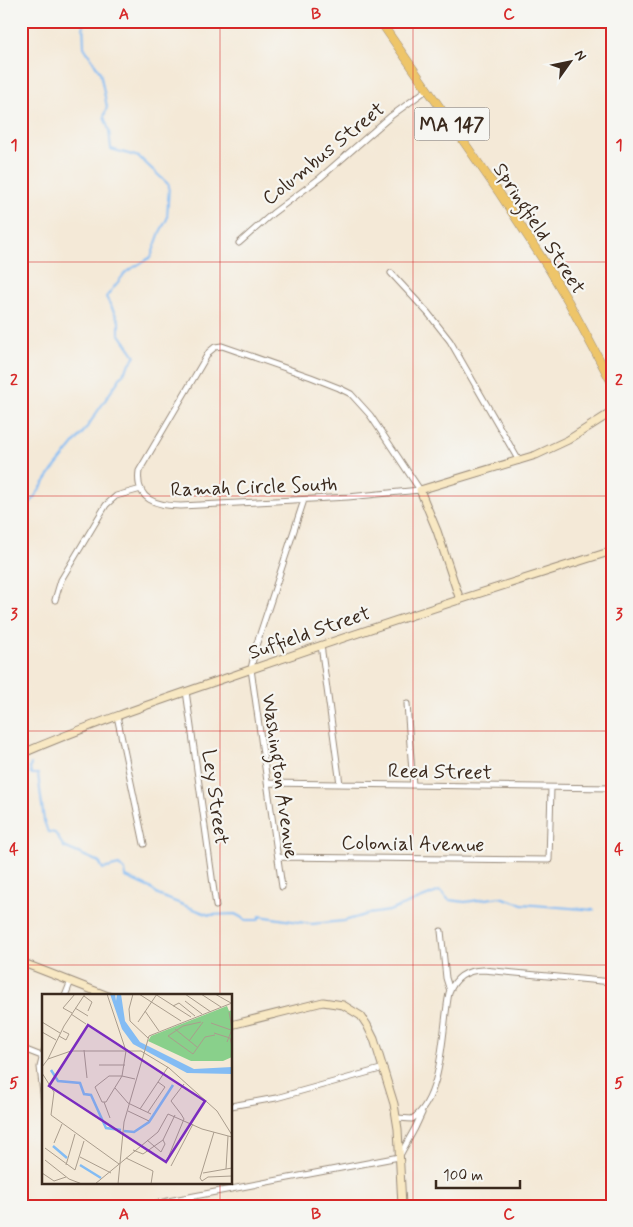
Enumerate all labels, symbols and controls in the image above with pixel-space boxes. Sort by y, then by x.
text: A [119,4,129,25]
text: B [311,4,321,25]
text: C [503,4,515,25]
north arrow [546,38,596,88]
text: N [570,47,590,64]
street label: Columbus Street [257,96,391,212]
road number: MA 147 [414,108,490,140]
text: 1 [10,135,18,156]
text: 1 [615,135,623,156]
street label: Springfield Street [484,158,591,301]
text: 2 [10,370,18,391]
text: 2 [615,370,623,391]
street label: Ramah Circle South [170,471,338,504]
street label: Suffield Street [245,600,374,667]
text: 3 [10,604,18,625]
text: 3 [615,604,623,625]
street label: Washington Avenue [253,692,304,861]
street label: Ley Street [194,748,235,847]
street label: Reed Street [388,758,492,787]
street label: Colonial Avenue [341,830,485,859]
text: 4 [9,839,19,860]
text: 4 [614,839,624,860]
inset map [42,994,232,1184]
text: 5 [9,1073,19,1094]
text: 5 [614,1073,624,1094]
scale bar [436,1157,519,1189]
text: 100 m [443,1166,483,1186]
text: A [119,1204,129,1225]
text: B [311,1204,321,1225]
text: C [503,1204,515,1225]

